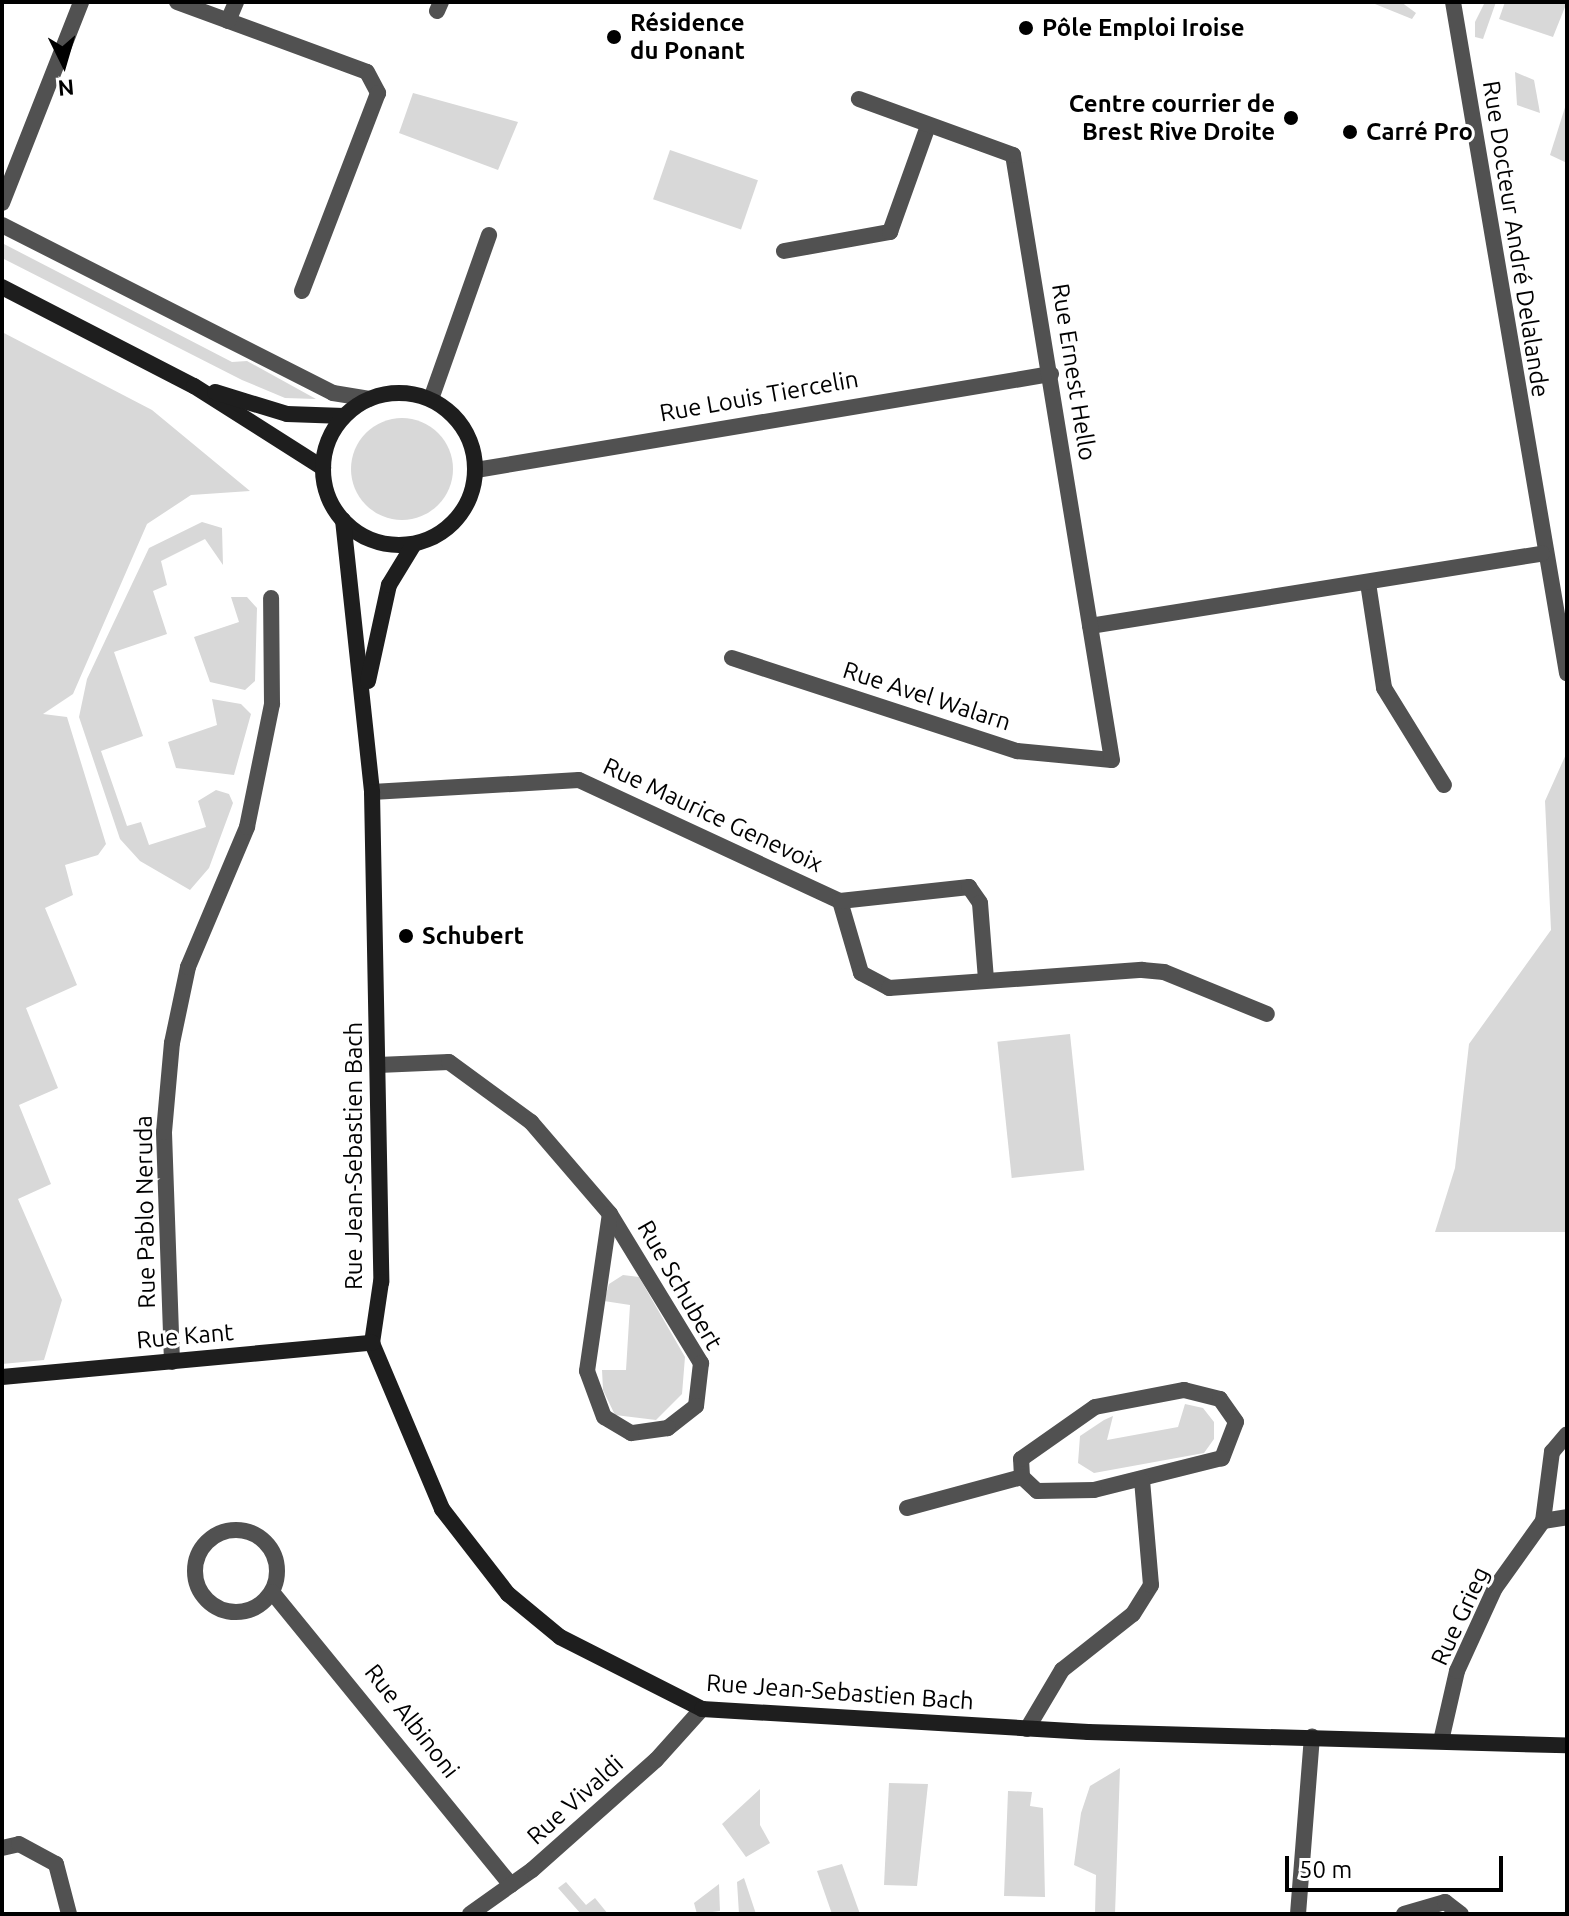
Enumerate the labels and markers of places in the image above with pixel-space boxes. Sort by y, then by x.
place label: Résidence du Ponant [630,9,745,65]
place label: Pôle Emploi Iroise [1042,14,1245,42]
marker: Pôle Emploi Iroise [1017,19,1035,37]
marker: Résidence du Ponant [605,28,623,46]
place label: Centre courrier de Brest Rive Droite [1069,90,1275,146]
marker: Centre courrier de Brest Rive Droite [1282,109,1300,127]
place label: Carré Pro [1366,118,1473,146]
marker: Carré Pro [1341,123,1359,141]
place label: Schubert [422,922,524,950]
marker: Schubert [397,927,415,945]

